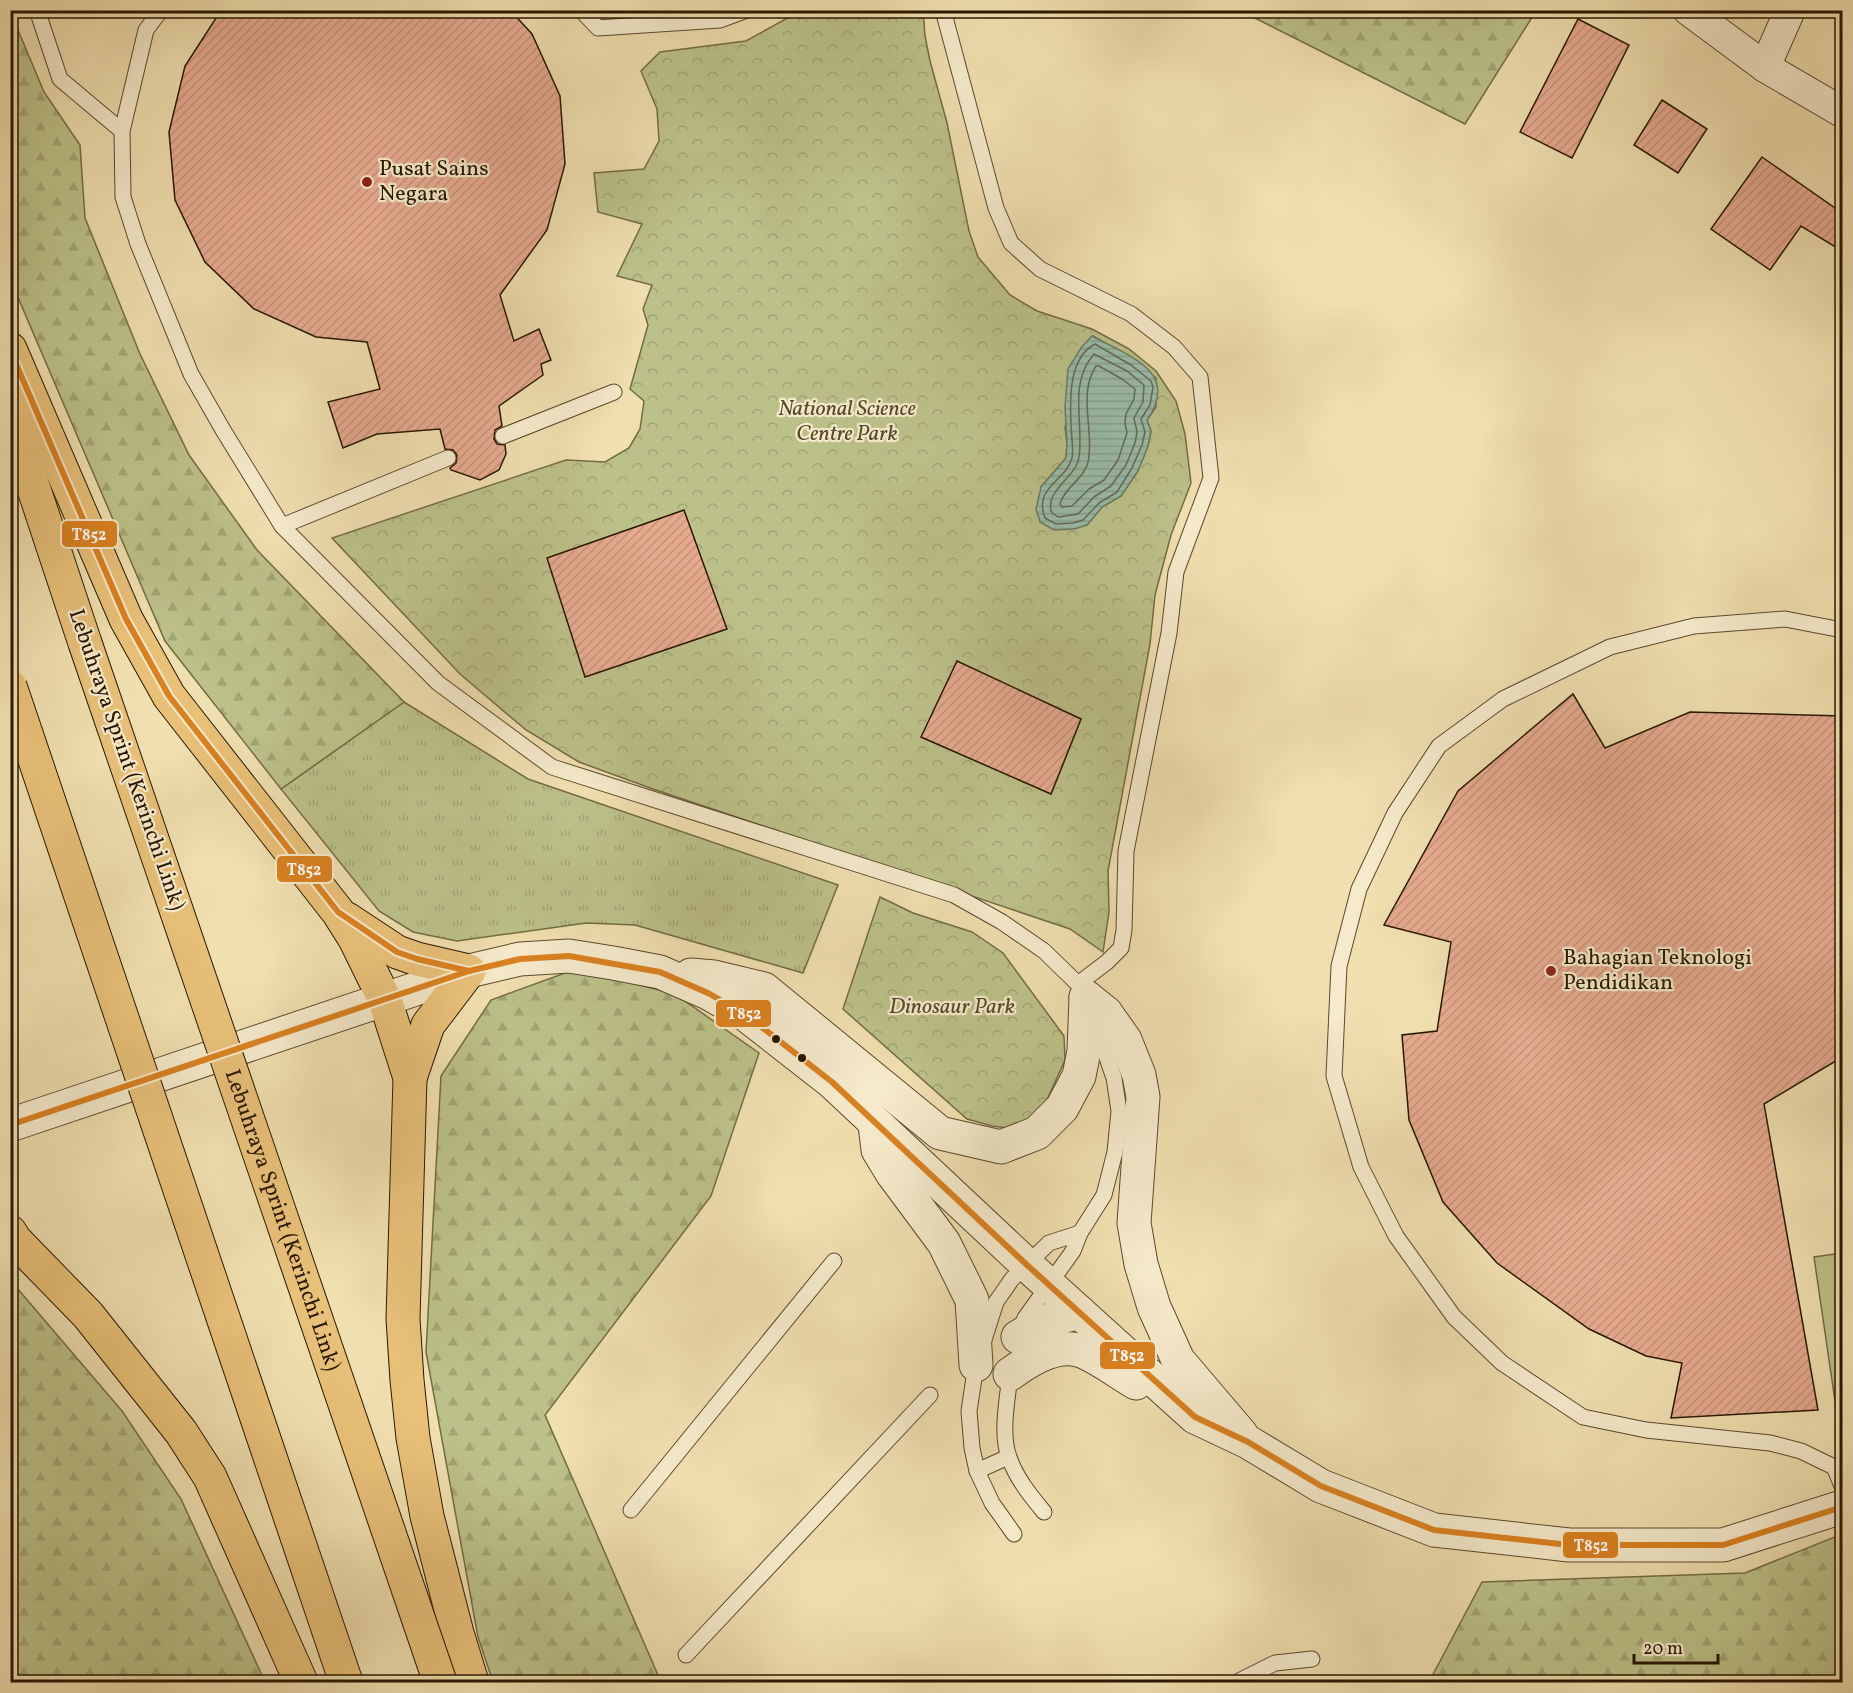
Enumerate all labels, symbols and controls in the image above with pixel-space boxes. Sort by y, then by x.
place label: Pusat Sains Negara [379,154,489,210]
marker: Pusat Sains Negara [360,175,374,189]
park label: National Science Centre Park [778,394,916,450]
line badge: T852 [61,520,118,548]
text: T852 [72,525,106,547]
street label: Lebuhraya Sprint (Kerinchi Link) [60,605,192,915]
line badge: T852 [276,855,333,883]
text: T852 [287,860,321,882]
place label: Bahagian Teknologi Pendidikan [1563,943,1752,999]
marker: Bahagian Teknologi Pendidikan [1544,964,1558,978]
park label: Dinosaur Park [889,992,1015,1023]
line badge: T852 [715,999,772,1028]
text: T852 [727,1004,761,1026]
unlabelled marker [770,1033,782,1045]
unlabelled marker [796,1052,808,1064]
street label: Lebuhraya Sprint (Kerinchi Link) [216,1065,348,1375]
line badge: T852 [1099,1341,1156,1370]
text: T852 [1110,1346,1144,1368]
line badge: T852 [1562,1531,1619,1559]
text: T852 [1574,1536,1608,1558]
scale bar [1634,1627,1718,1665]
text: 20 m [1643,1637,1683,1662]

